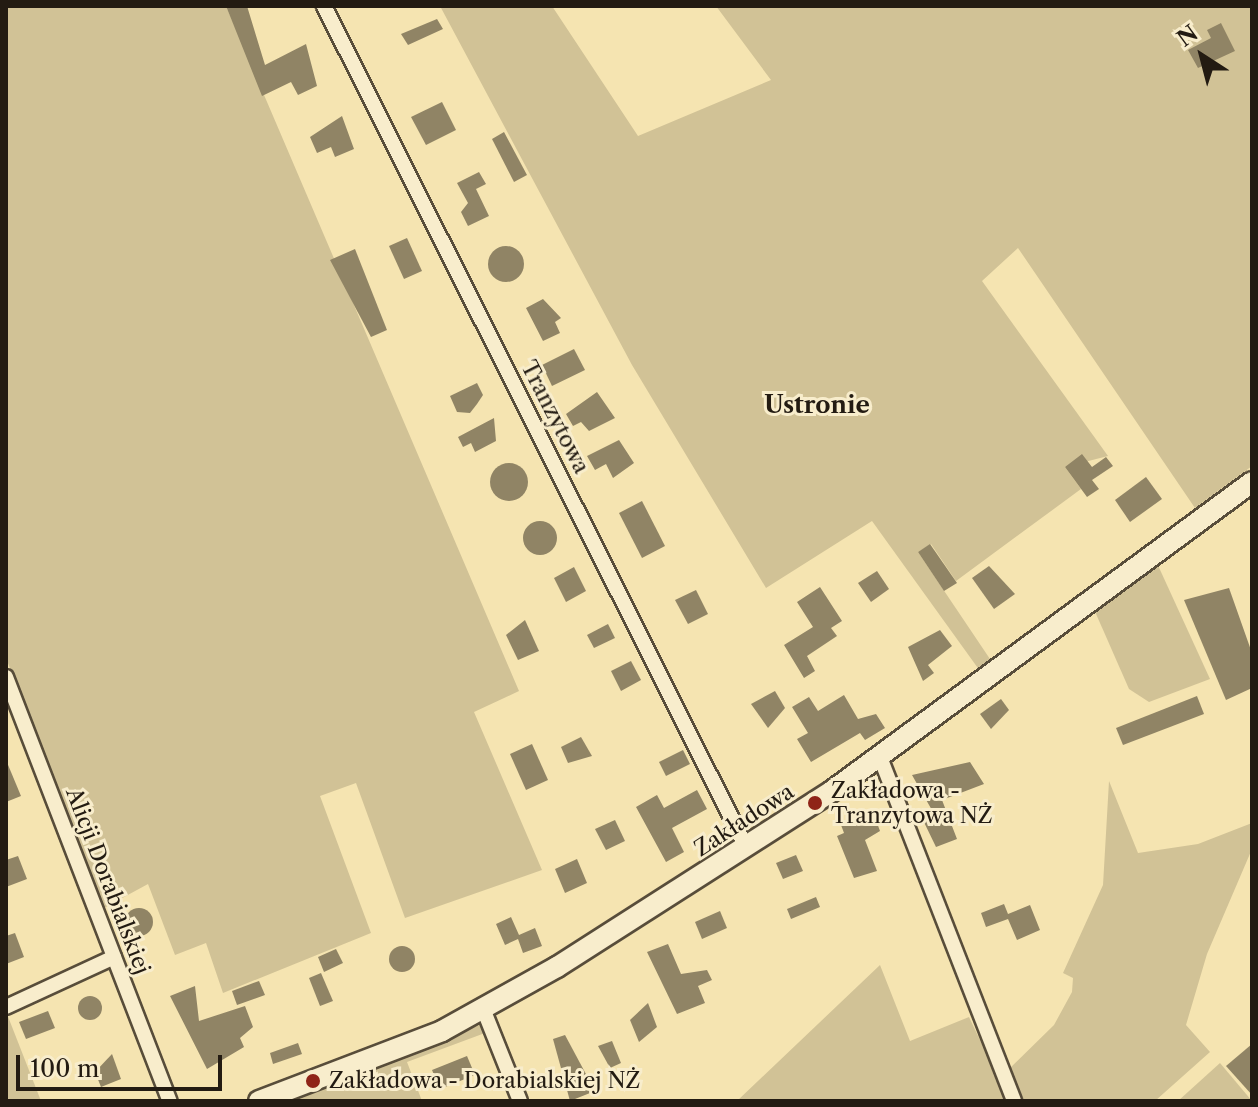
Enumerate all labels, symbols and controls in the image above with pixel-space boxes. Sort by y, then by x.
north arrow [1162,16,1242,96]
text: N [1172,20,1203,53]
street label: Tranzytowa [515,356,595,478]
district label: Ustronie [764,391,870,419]
place label: Zakładowa - Tranzytowa NŻ [831,777,993,828]
street label: Zakładowa [689,778,799,862]
street label: Alicji Dorabialskiej [60,784,156,978]
marker: Zakładowa - Tranzytowa NŻ [806,794,824,812]
scale bar [20,1039,226,1089]
text: 100 m [30,1054,99,1083]
place label: Zakładowa - Dorabialskiej NŻ [329,1068,641,1094]
marker: Zakładowa - Dorabialskiej NŻ [304,1072,322,1090]

